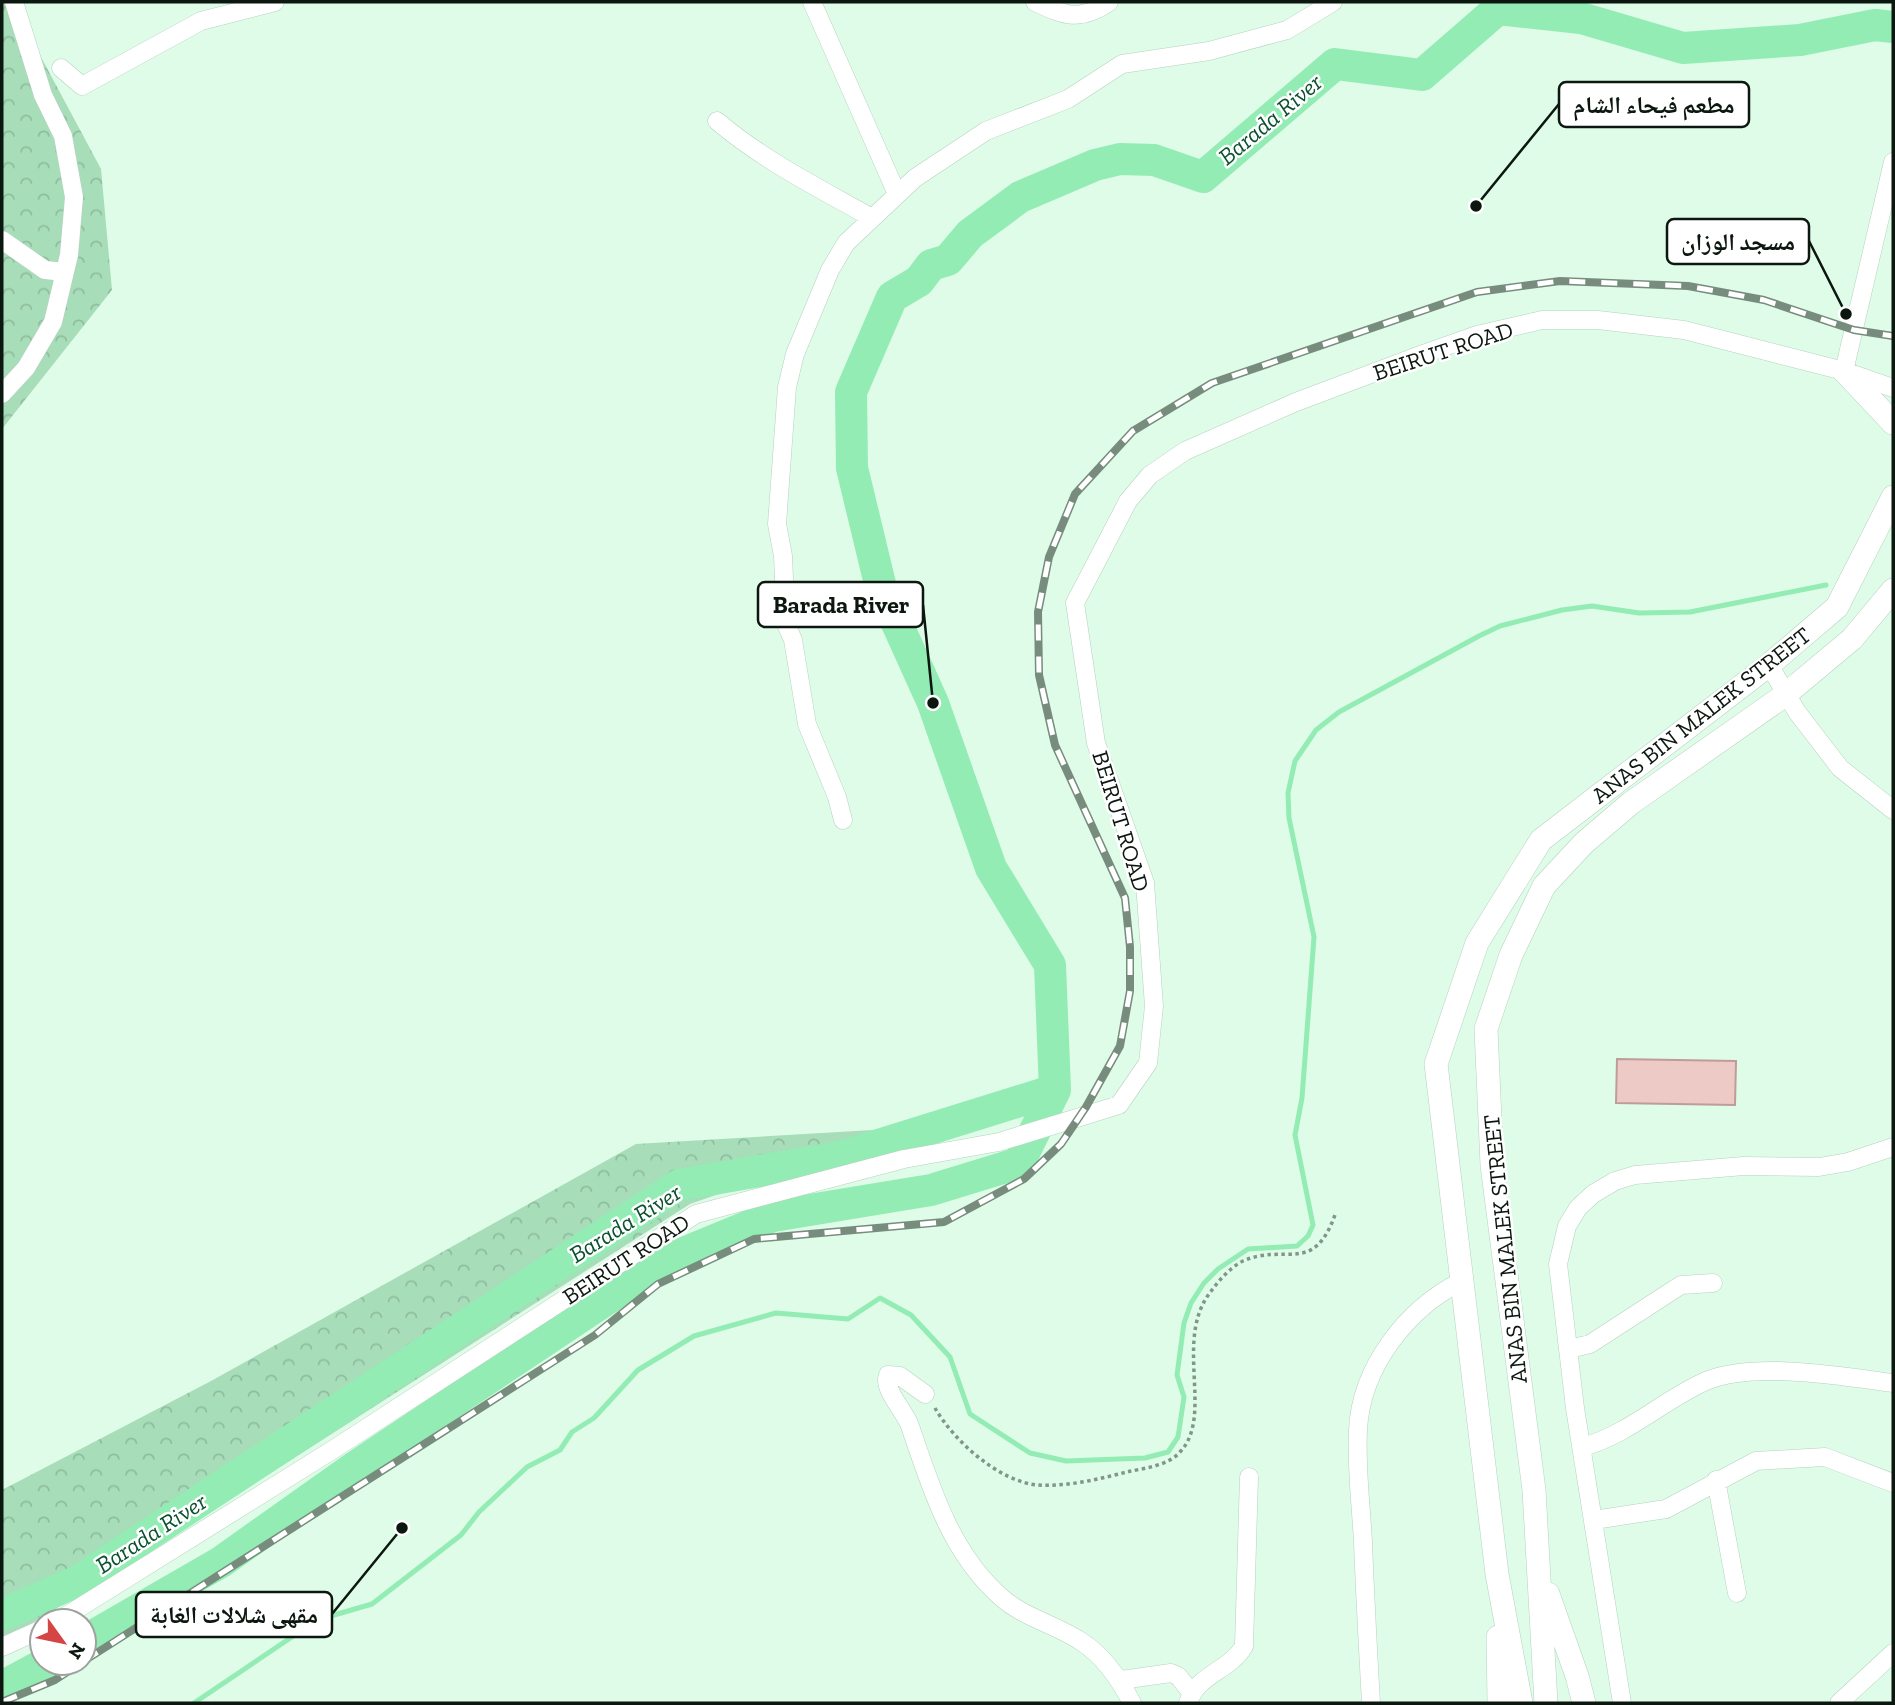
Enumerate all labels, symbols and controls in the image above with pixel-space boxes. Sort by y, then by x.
water label: Barada River [1212,67,1328,171]
callout: مطعم فيحاء الشام [1559,82,1749,127]
text: مطعم فيحاء الشام [1573,90,1735,122]
callout: مسجد الوزان [1667,219,1809,264]
text: مسجد الوزان [1681,227,1795,256]
street label: BEIRUT ROAD [1369,315,1517,387]
callout: Barada River [758,582,923,627]
text: Barada River [773,590,910,619]
street label: ANAS BIN MALEK STREET [1586,621,1816,809]
street label: BEIRUT ROAD [1086,747,1156,895]
street label: ANAS BIN MALEK STREET [1477,1113,1533,1385]
water label: Barada River [564,1177,687,1269]
street label: BEIRUT ROAD [557,1208,695,1310]
water label: Barada River [90,1486,213,1580]
callout: مقهى شلالات الغابة [136,1592,332,1637]
text: مقهى شلالات الغابة [150,1600,318,1629]
north arrow [28,1607,98,1677]
text: N [63,1639,90,1663]

